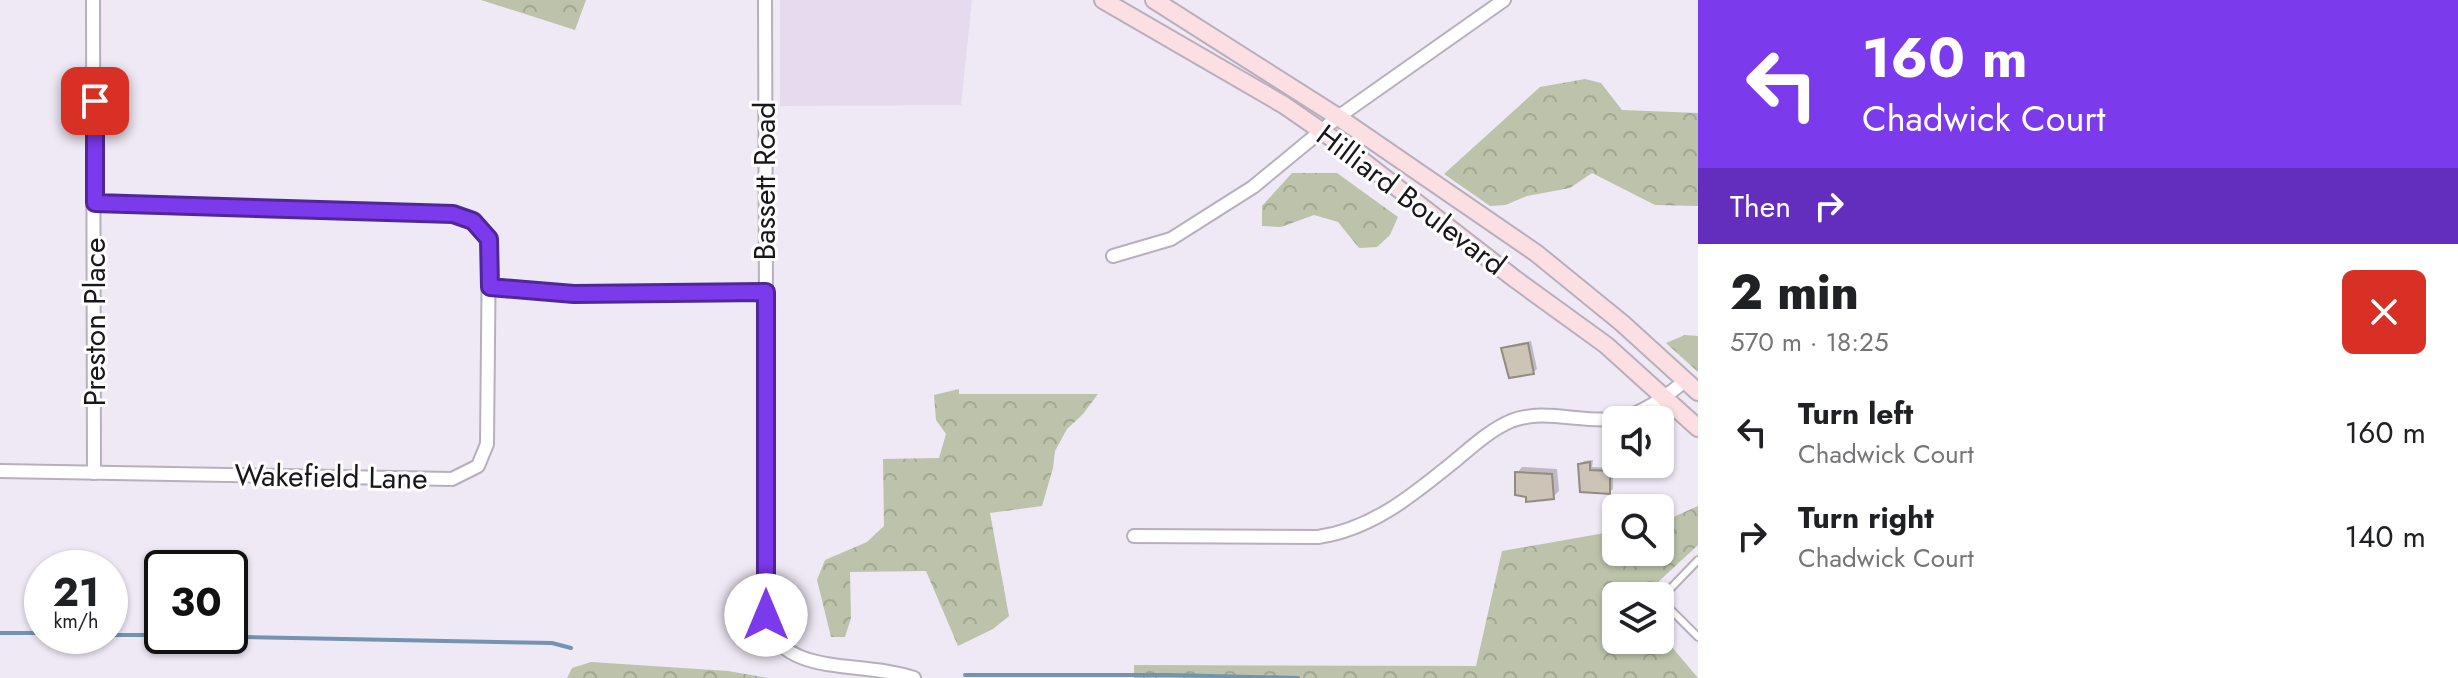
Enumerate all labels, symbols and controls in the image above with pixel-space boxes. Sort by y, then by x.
text: 160 m [1862,17,2028,98]
icon: left [1730,32,1834,136]
pin [61,67,129,135]
icon: arrive [73,79,117,123]
text: Chadwick Court [1862,92,2105,144]
street label: Bassett Road [743,102,786,260]
street label: Hilliard Boulevard [1308,114,1515,285]
icon: right [1807,184,1851,228]
text: Then [1730,185,1791,228]
street label: Preston Place [73,237,116,407]
text: 2 min [1730,258,1859,327]
button: close [2342,270,2426,354]
text: 570 m · 18:25 [1730,323,1889,361]
text: Turn left [1798,392,1913,435]
map controls [1602,406,1674,654]
button: sound [1602,406,1674,478]
icon: left [1730,410,1774,454]
text: 160 m [2345,411,2426,454]
text: Chadwick Court [1798,435,1974,473]
street label: Wakefield Lane [234,453,428,500]
button: search [1602,494,1674,566]
text: Turn right [1798,496,1934,539]
icon: right [1730,514,1774,558]
text: 140 m [2345,515,2426,558]
text: Chadwick Court [1798,539,1974,577]
speed limit sign: 30 [144,550,248,654]
text: 21 [53,563,99,621]
position arrow [724,573,808,657]
button: layers [1602,582,1674,654]
text: km/h [53,607,99,636]

